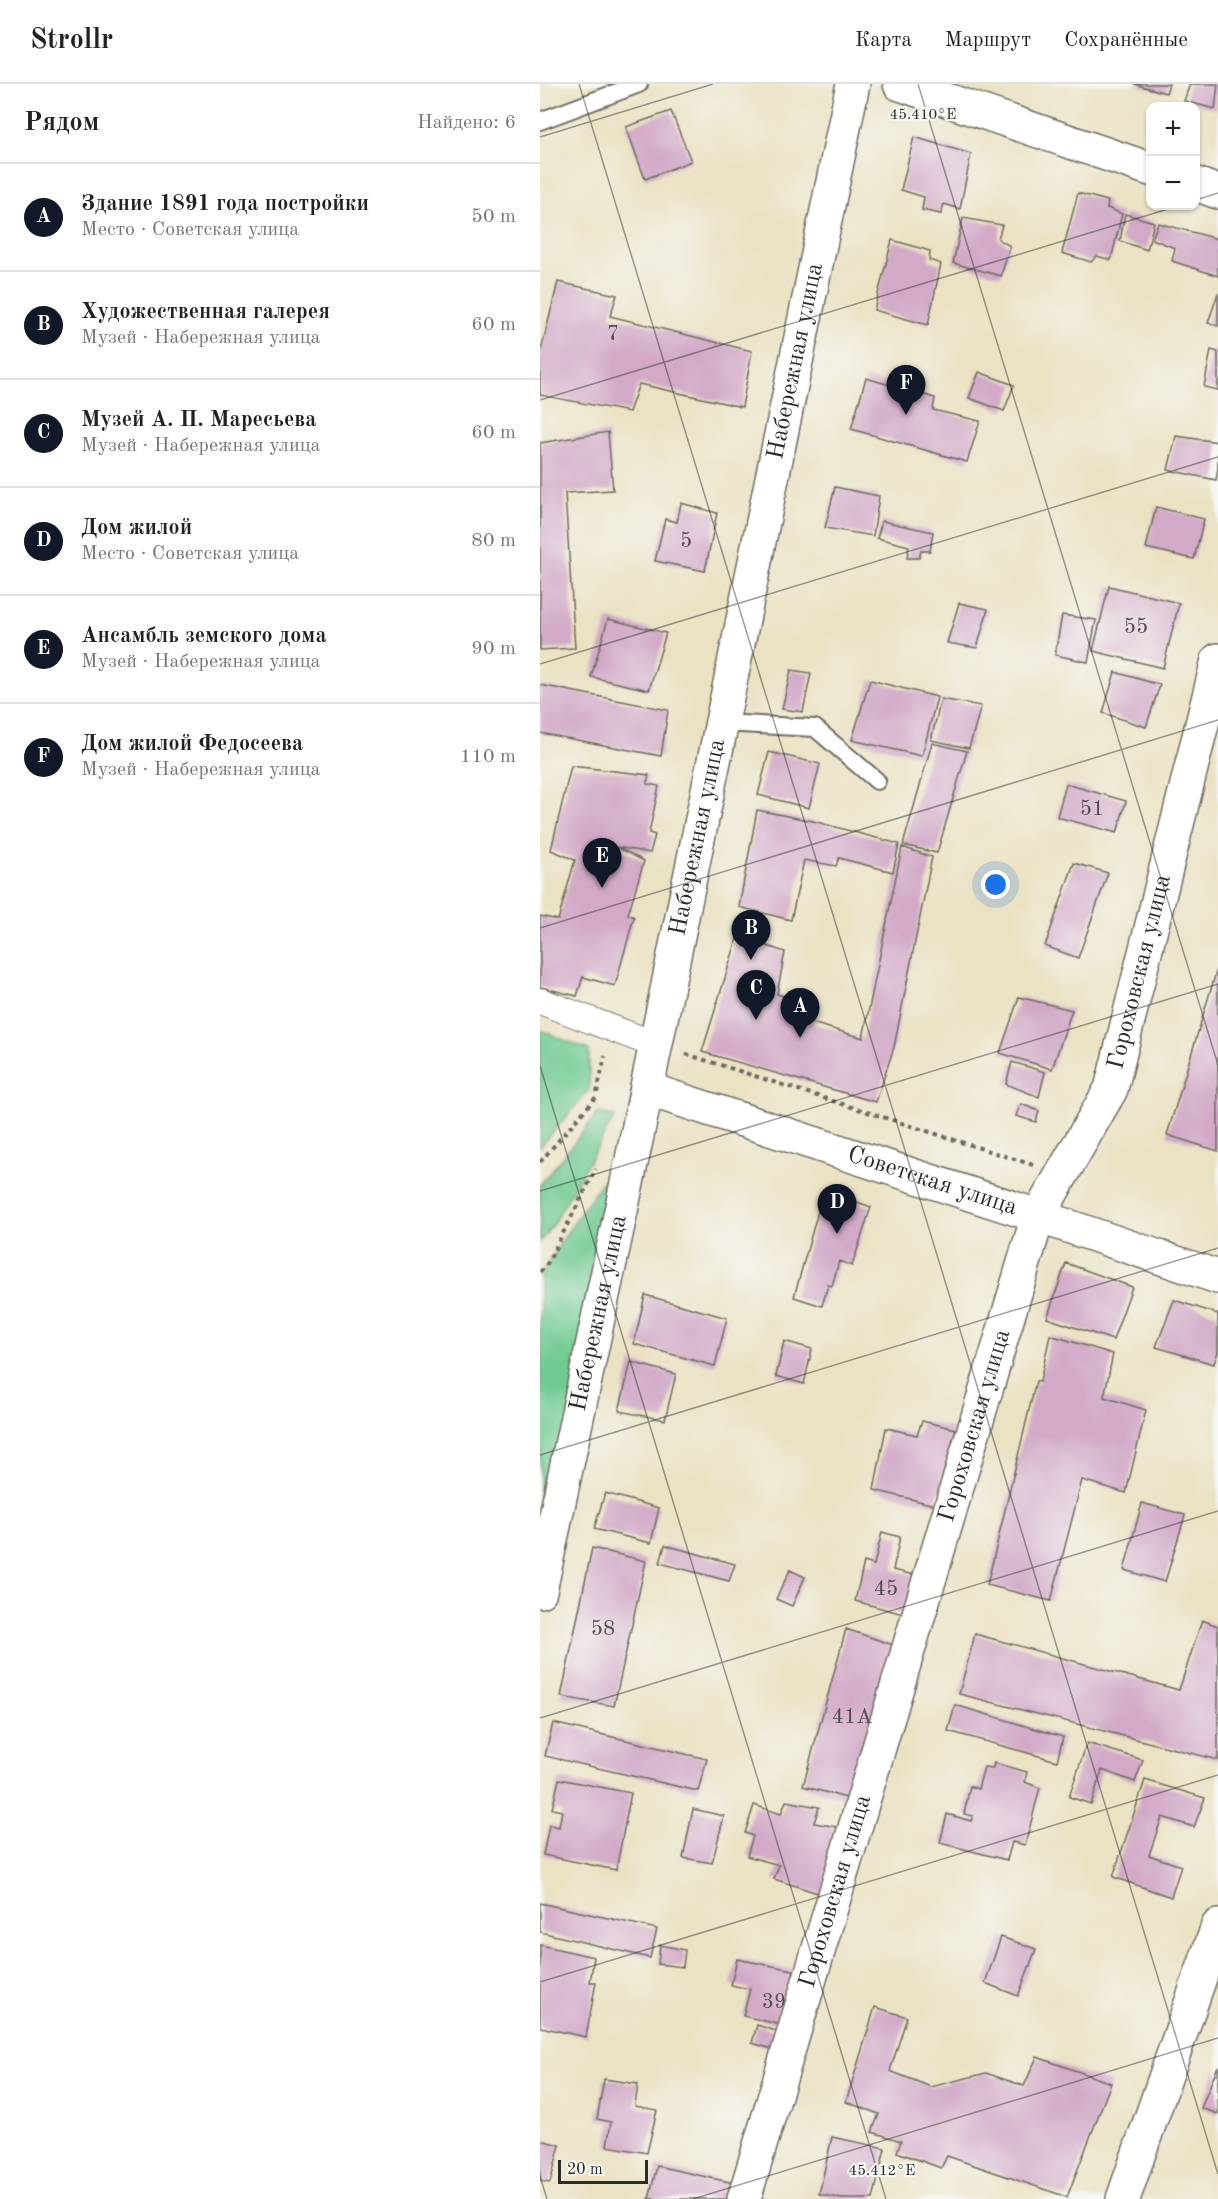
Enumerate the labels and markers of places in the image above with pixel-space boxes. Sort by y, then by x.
pin: F [886,366,926,415]
pin: E [582,838,622,888]
pin: B [732,910,770,960]
pin: C [736,970,776,1020]
pin: A [780,988,820,1038]
pin: D [818,1184,856,1234]

